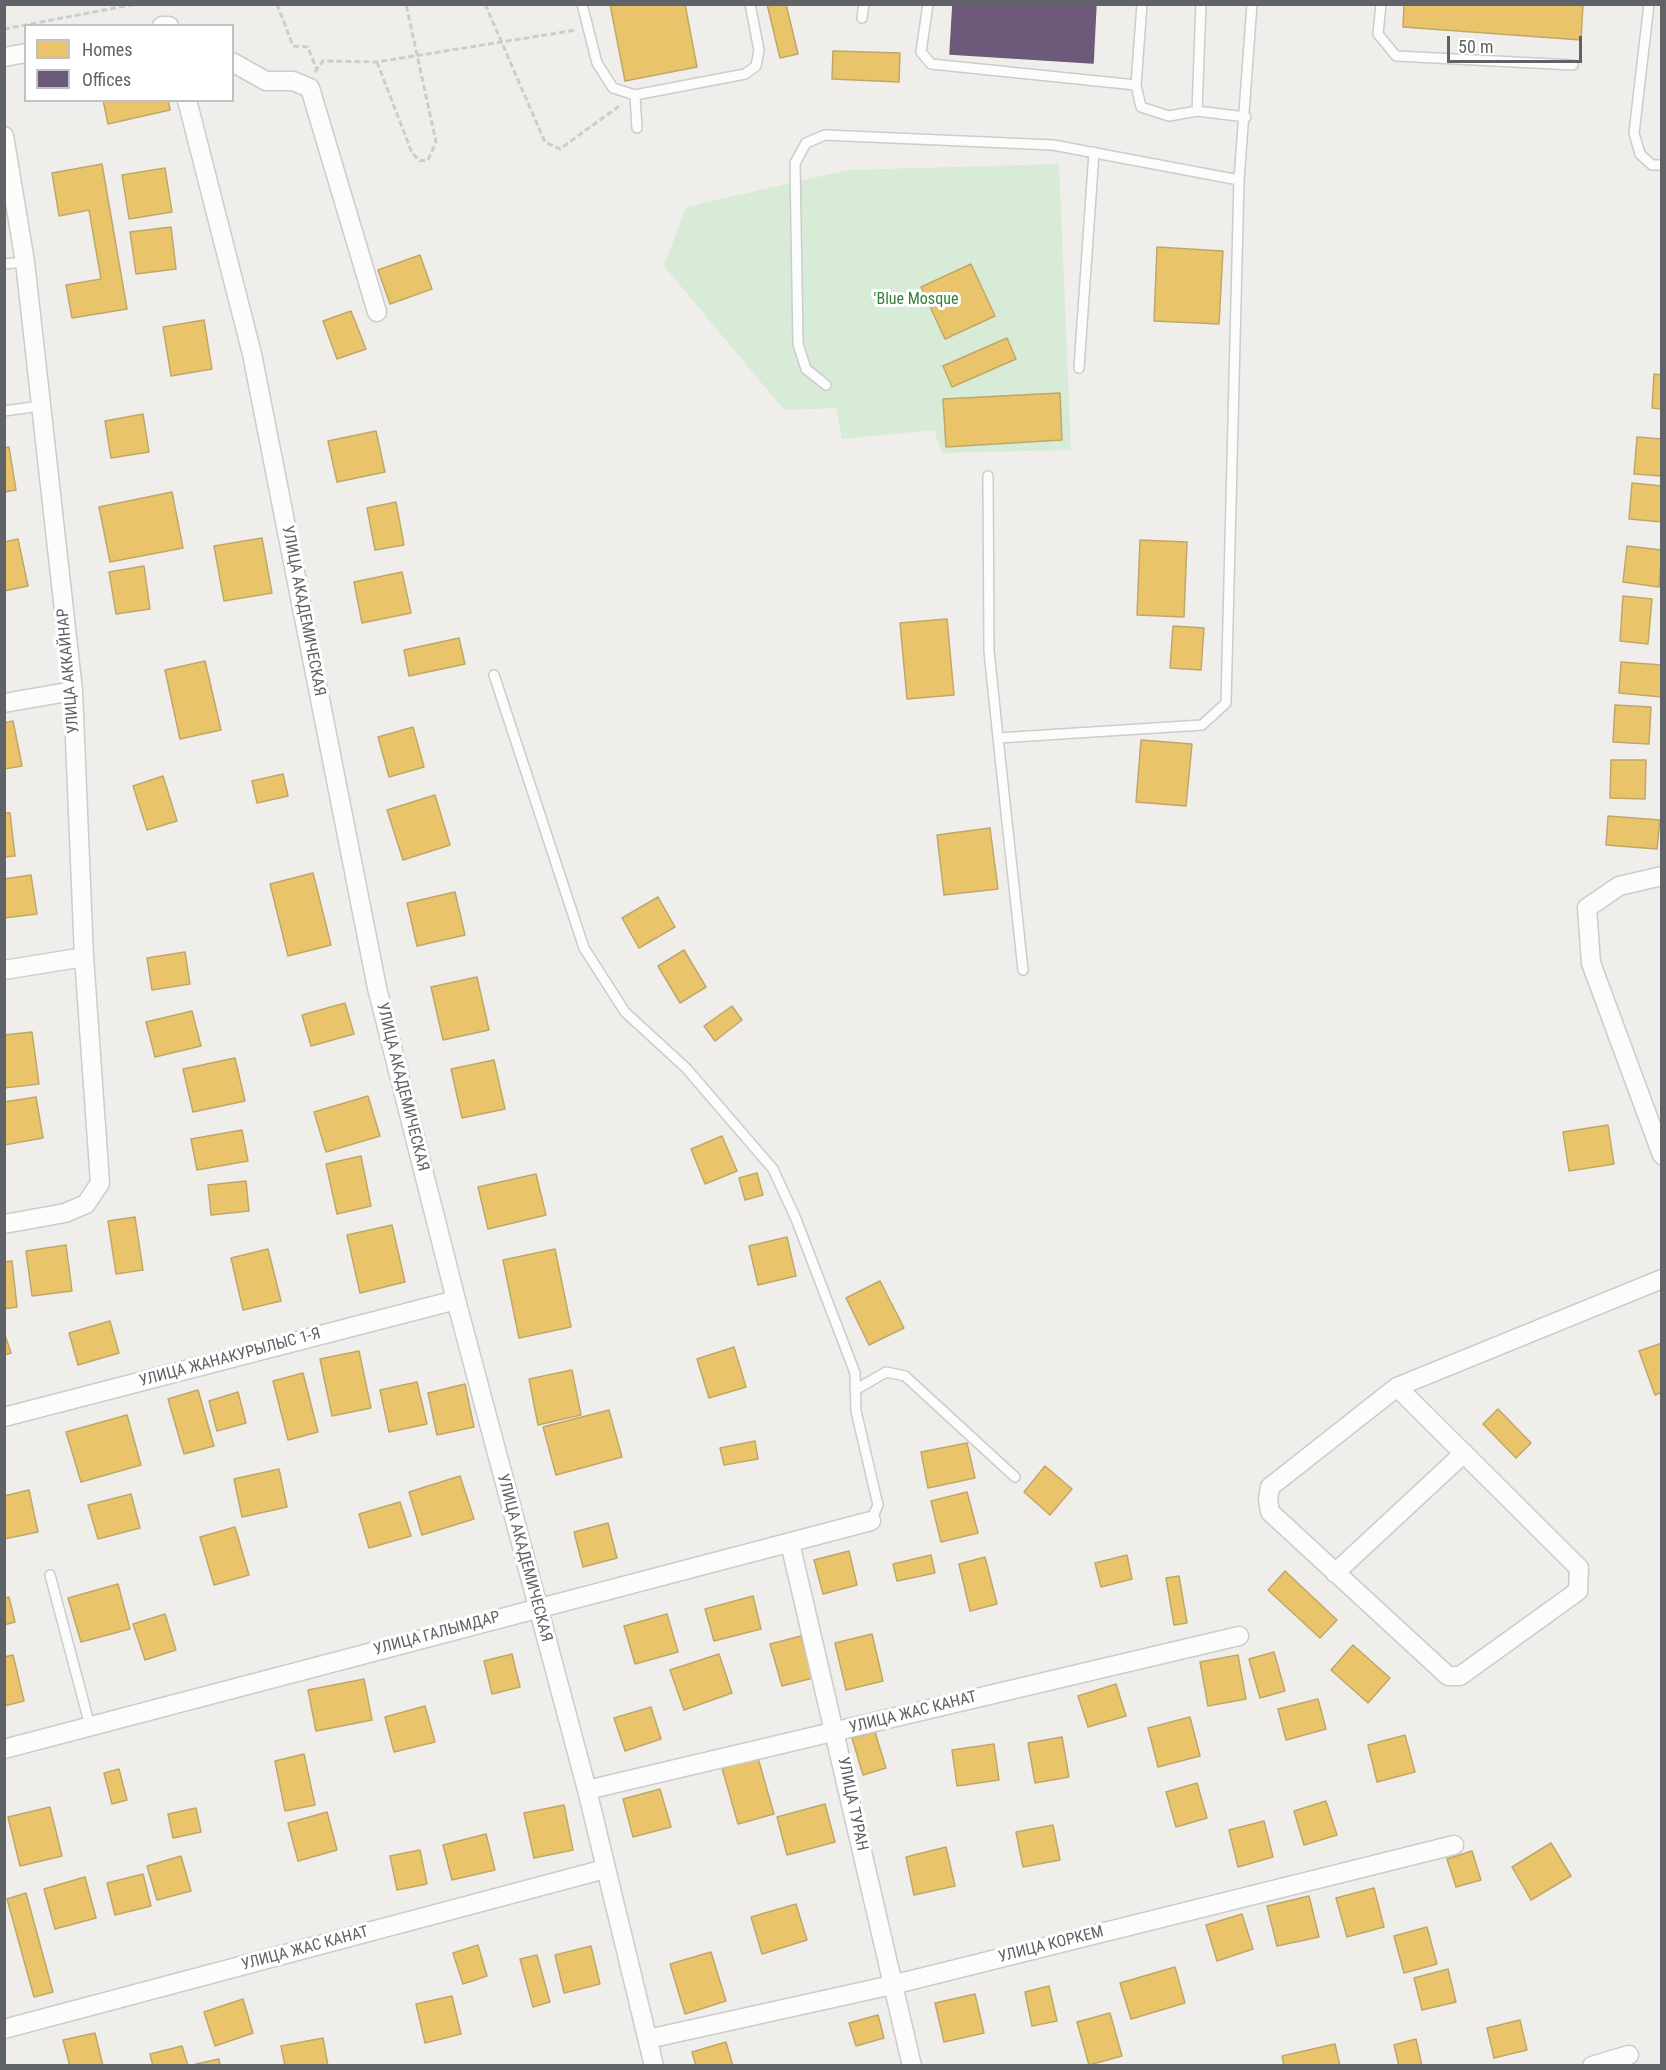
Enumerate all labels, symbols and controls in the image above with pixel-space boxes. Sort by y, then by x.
legend [24,24,234,102]
scale bar [1450,24,1585,62]
text: 50 m [1458,36,1493,57]
text: Homes [82,39,132,60]
text: Offices [82,69,131,90]
park label: 'Blue Mosque [874,290,958,310]
street label: УЛИЦА АКАДЕМИЧЕСКАЯ [277,524,329,698]
street label: УЛИЦА АККАЙНАР [54,607,84,735]
street label: УЛИЦА АКАДЕМИЧЕСКАЯ [372,1001,432,1173]
street label: УЛИЦА ЖАНАКУРЫЛЫС 1-Я [137,1325,323,1391]
street label: УЛИЦА АКАДЕМИЧЕСКАЯ [492,1472,556,1644]
street label: УЛИЦА ГАЛЫМДАР [372,1608,502,1660]
street label: УЛИЦА ЖАС КАНАТ [847,1688,979,1738]
street label: УЛИЦА ТУРАН [833,1755,871,1853]
street label: УЛИЦА ЖАС КАНАТ [239,1923,371,1975]
street label: УЛИЦА КОРКЕМ [996,1923,1106,1967]

